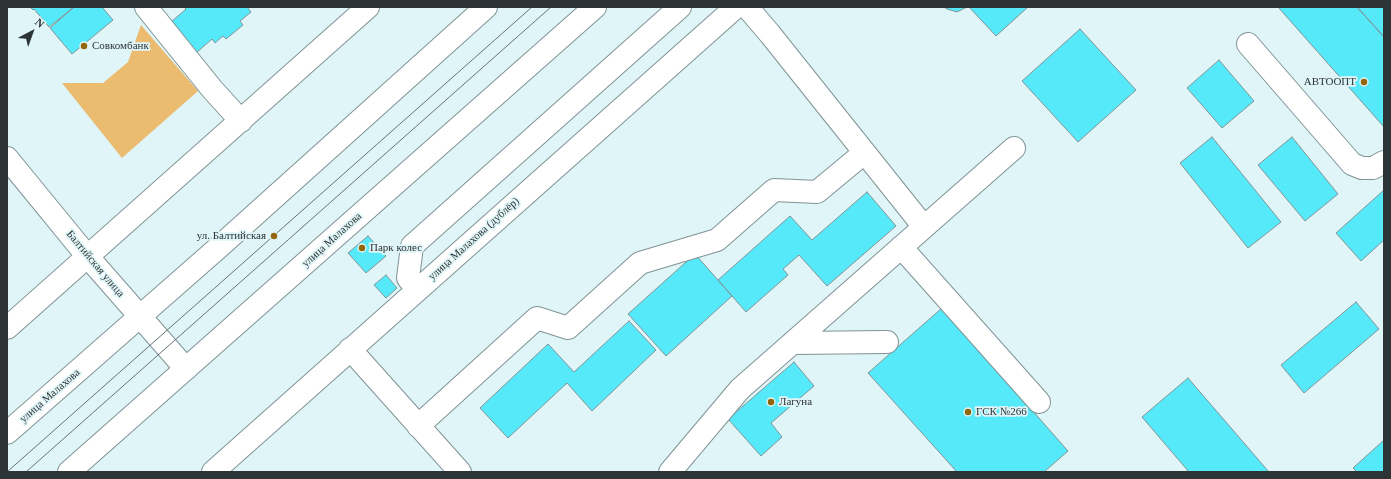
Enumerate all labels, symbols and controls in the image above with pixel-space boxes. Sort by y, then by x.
north arrow [12,12,52,52]
text: N [33,16,47,30]
place label: Совкомбанк [92,39,149,53]
marker: Совкомбанк [79,41,89,51]
place label: АВТООПТ [1304,75,1356,89]
marker: АВТООПТ [1359,77,1369,87]
street label: улица Малахова (дублёр) [426,195,522,283]
street label: улица Малахова [300,210,364,270]
street label: Балтийская улица [63,228,127,300]
place label: ул. Балтийская [197,229,266,243]
marker: ул. Балтийская [269,231,279,241]
place label: Парк колес [370,241,422,255]
marker: Парк колес [357,243,367,253]
street label: улица Малахова [17,366,83,426]
place label: Лагуна [779,395,812,409]
marker: Лагуна [766,397,776,407]
place label: ГСК №266 [976,405,1027,419]
marker: ГСК №266 [963,407,973,417]

